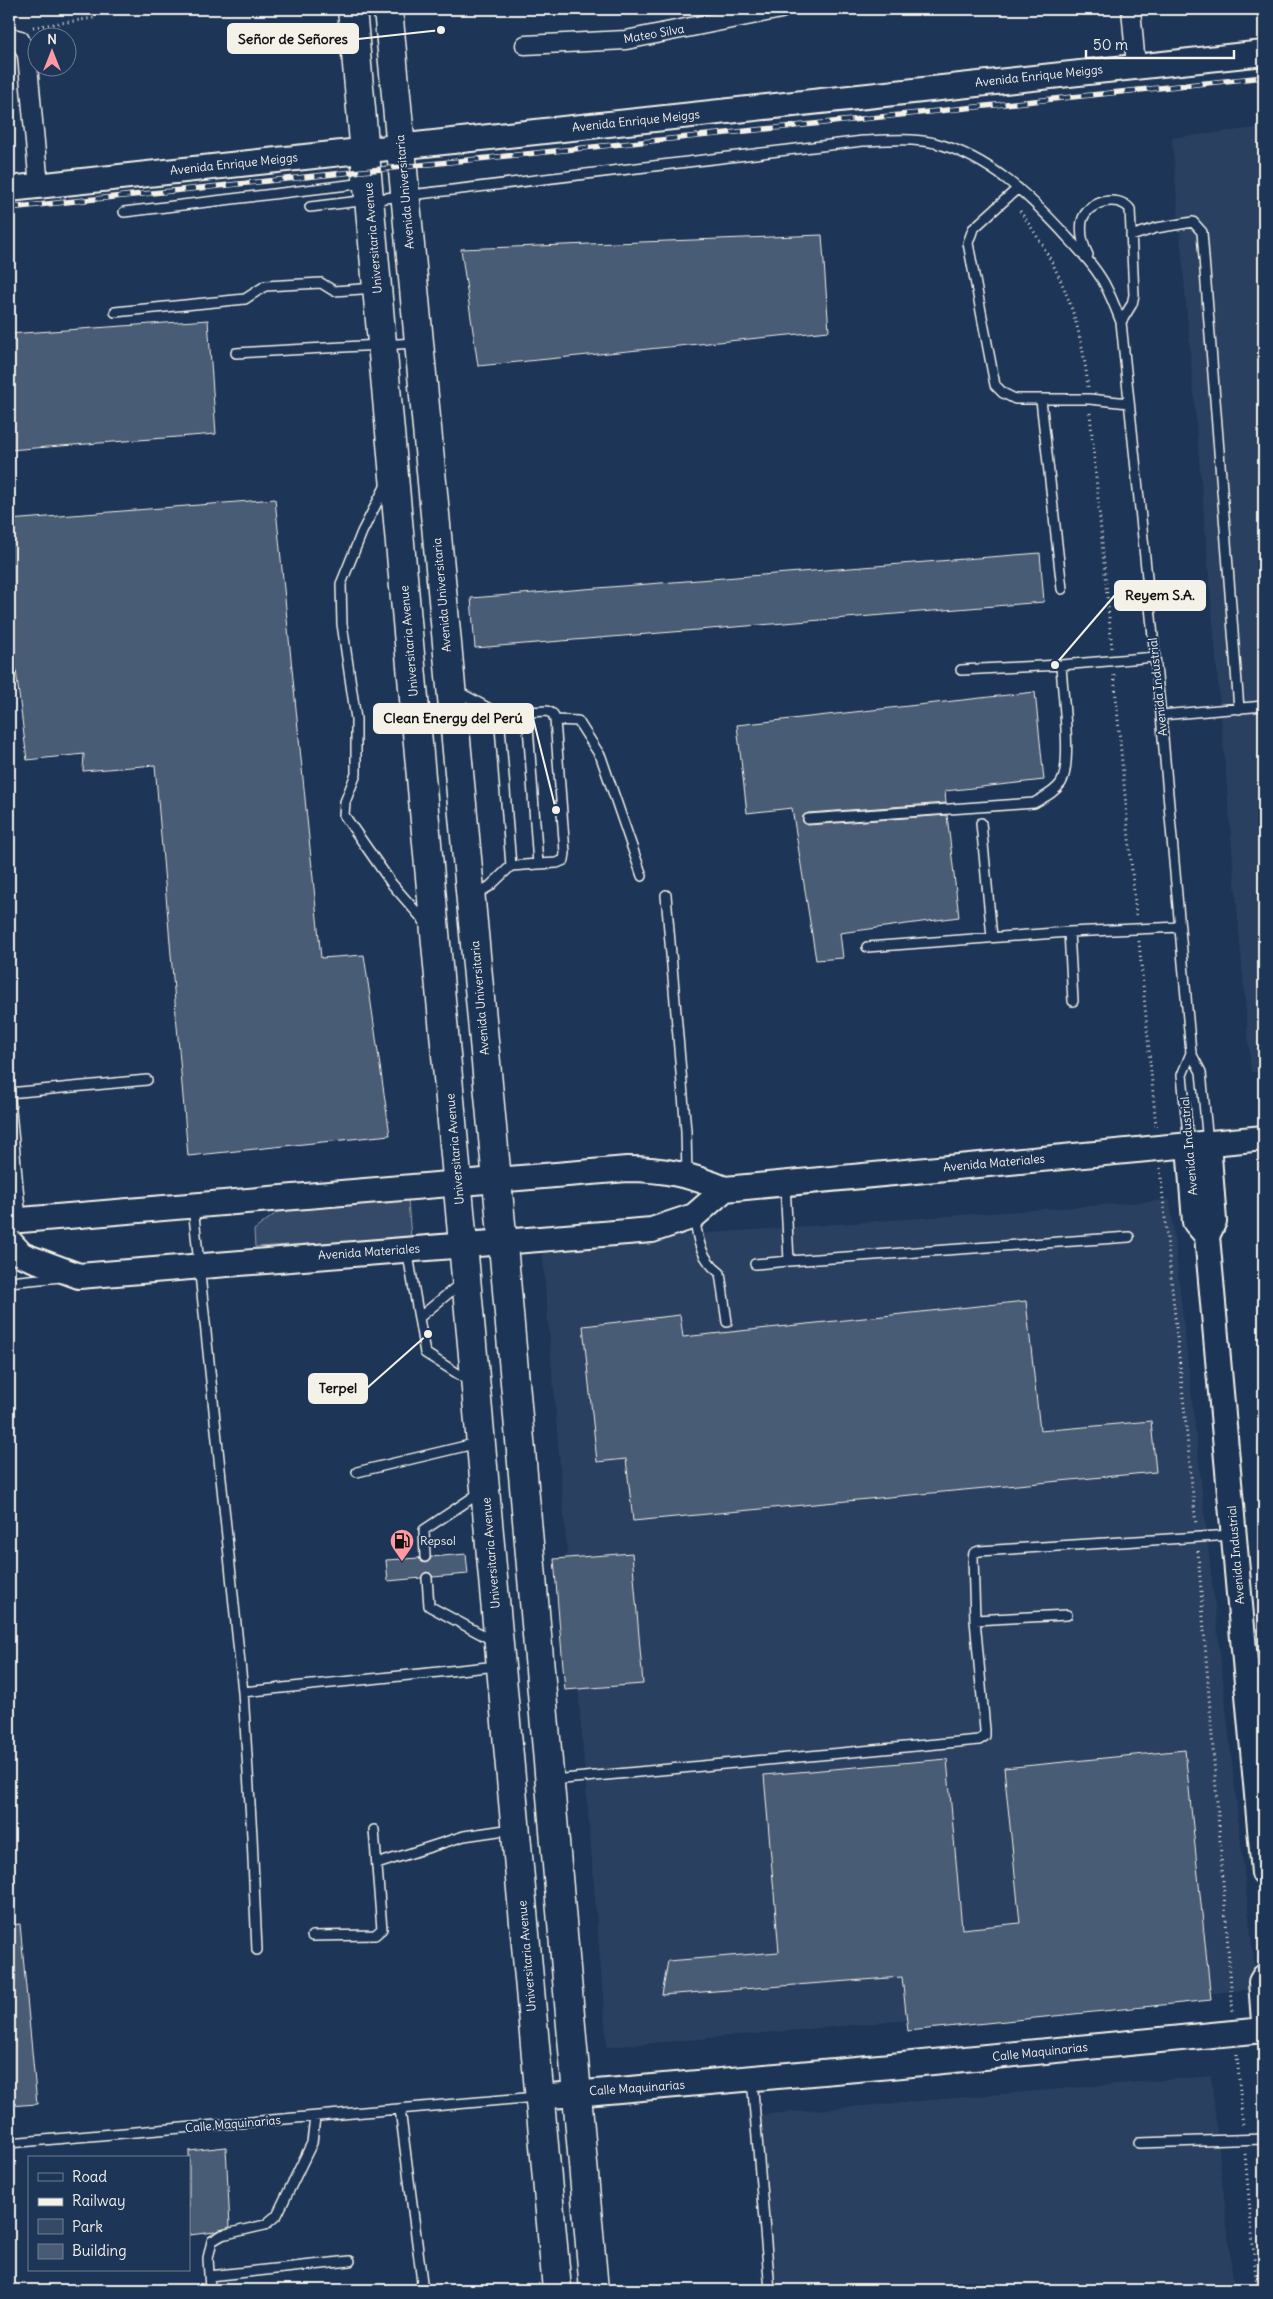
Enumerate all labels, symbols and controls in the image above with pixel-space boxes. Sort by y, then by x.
street label: Mateo Silva [623,21,685,46]
callout: Señor de Señores [228,24,358,53]
north arrow [28,28,78,78]
scale bar [1086,28,1233,60]
text: N [47,30,57,48]
text: Señor de Señores [238,30,349,48]
text: 50 m [1093,35,1128,54]
street label: Avenida Enrique Meiggs [974,61,1104,90]
street label: Avenida Enrique Meiggs [571,106,701,135]
street label: Avenida Universitaria [392,134,417,250]
street label: Avenida Enrique Meiggs [169,149,299,178]
street label: Universitaria Avenue [360,182,385,294]
street label: Avenida Universitaria [429,537,454,653]
callout: Reyem S.A. [1115,581,1205,610]
street label: Universitaria Avenue [396,585,421,697]
text: Reyem S.A. [1125,586,1195,604]
street label: Avenida Industrial [1145,637,1170,737]
callout: Clean Energy del Perú [374,704,533,733]
text: Clean Energy del Perú [383,709,523,727]
street label: Avenida Universitaria [467,940,492,1056]
street label: Universitaria Avenue [442,1093,467,1205]
street label: Avenida Industrial [1177,1096,1200,1196]
street label: Avenida Materiales [942,1151,1046,1174]
street label: Avenida Materiales [317,1240,420,1263]
callout: Terpel [309,1374,367,1403]
text: Terpel [319,1379,357,1397]
street label: Universitaria Avenue [478,1497,503,1609]
street label: Avenida Industrial [1224,1505,1247,1605]
fuel station icon: Repsol [389,1528,415,1562]
place label: Repsol [420,1533,456,1548]
street label: Universitaria Avenue [514,1900,539,2012]
street label: Calle Maquinarias [992,2039,1088,2064]
street label: Calle Maquinarias [589,2077,685,2098]
street label: Calle Maquinarias [185,2112,281,2135]
legend [28,2156,190,2272]
text: Road [72,2167,107,2186]
text: Railway [72,2191,126,2210]
text: Park [72,2217,103,2236]
text: Building [72,2241,127,2260]

